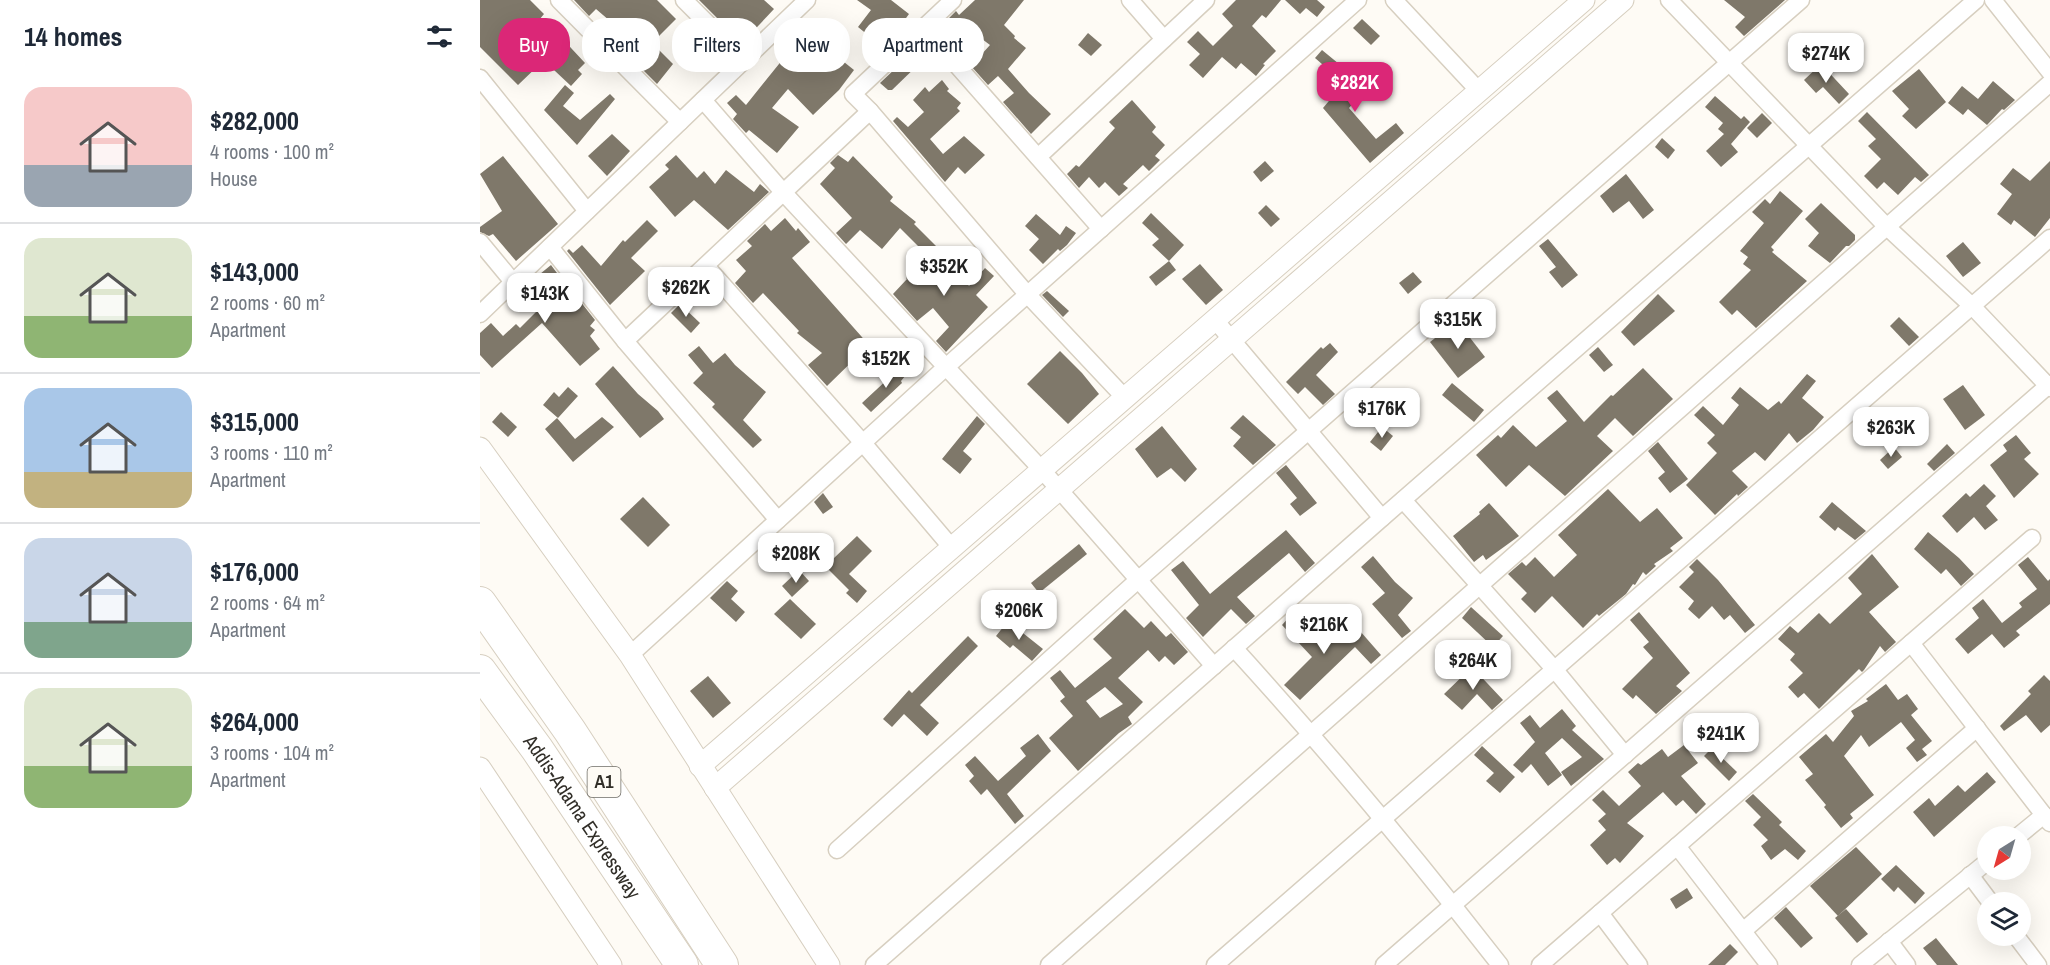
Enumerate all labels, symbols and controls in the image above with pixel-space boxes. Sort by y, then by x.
chip: Buy [498,18,570,72]
chip: Rent [582,18,660,72]
chip: Filters [672,18,762,72]
chip: New [774,18,850,72]
chip: Apartment [862,18,984,72]
text: 14 homes [24,19,122,54]
icon: filters [423,20,456,53]
pin: $274K [1784,33,1868,84]
text: $274K [1802,39,1850,66]
pin: $282K [1313,62,1397,113]
text: $282K [1331,68,1379,95]
text: $282,000 [210,103,299,138]
icon: home [72,111,144,183]
text: 4 rooms · 100 m² [210,138,334,165]
text: House [210,165,257,192]
pin: $352K [902,246,986,297]
text: $352K [920,252,968,279]
text: $143,000 [210,254,299,289]
icon: home [72,262,144,334]
pin: $262K [644,267,728,318]
pin: $143K [503,273,587,324]
text: $262K [662,273,710,300]
text: $143K [521,279,569,306]
text: 2 rooms · 60 m² [210,289,325,316]
pin: $315K [1416,299,1500,350]
text: $315K [1434,305,1482,332]
text: Apartment [210,316,286,343]
pin: $152K [844,338,928,389]
text: $152K [862,344,910,371]
pin: $176K [1340,388,1424,439]
text: $176K [1358,394,1406,421]
text: $315,000 [210,404,299,439]
pin: $263K [1849,407,1933,458]
icon: home [72,412,144,484]
text: $263K [1867,413,1915,440]
text: 3 rooms · 110 m² [210,439,333,466]
text: Apartment [210,466,286,493]
pin: $208K [754,533,838,584]
text: $208K [772,539,820,566]
text: $176,000 [210,554,299,589]
icon: home [72,562,144,634]
text: 2 rooms · 64 m² [210,589,325,616]
pin: $206K [977,590,1061,641]
text: $206K [995,596,1043,623]
pin: $216K [1282,604,1366,655]
text: $216K [1300,610,1348,637]
text: Apartment [210,616,286,643]
pin: $264K [1431,640,1515,691]
text: $264K [1449,646,1497,673]
text: $264,000 [210,704,299,739]
icon: home [72,712,144,784]
pin: $241K [1679,713,1763,764]
text: $241K [1697,719,1745,746]
street label: Addis-Adama Expressway [517,728,648,904]
text: 3 rooms · 104 m² [210,739,334,766]
text: Apartment [210,766,286,793]
road number: A1 [588,767,620,797]
north arrow [1977,826,2031,880]
map controls [1977,826,2031,946]
button: layers [1977,892,2031,946]

